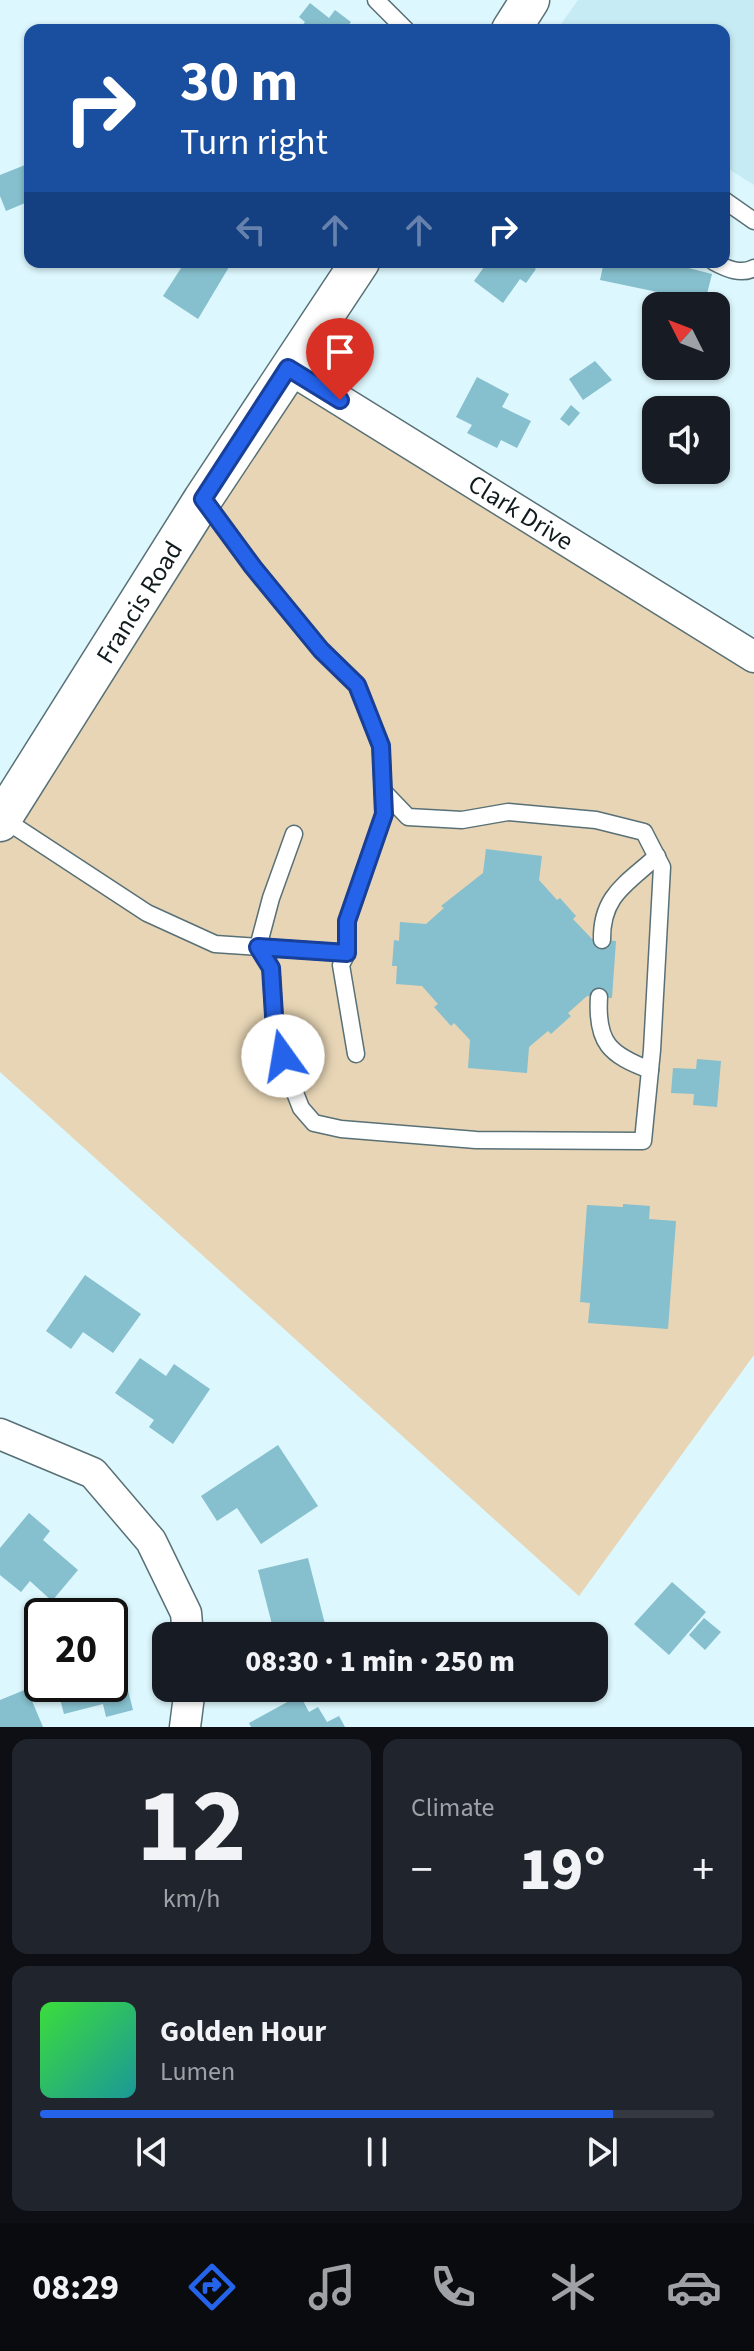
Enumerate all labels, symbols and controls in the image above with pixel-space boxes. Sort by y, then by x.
text: 30 m [180,43,298,122]
icon: right [48,56,152,160]
text: Turn right [180,117,328,168]
icon: left [229,208,273,252]
icon: ahead [313,208,357,252]
icon: ahead [397,208,441,252]
icon: right [481,208,525,252]
north arrow [642,292,730,380]
map controls [642,292,730,484]
pin [306,318,374,400]
icon: arrive [318,330,362,374]
button: sound [642,396,730,484]
street label: Clark Drive [461,465,581,559]
street label: Francis Road [87,534,192,671]
position arrow [241,1014,325,1098]
speed limit sign: 20 [24,1598,128,1702]
text: 08:30 · 1 min · 250 m [245,1640,515,1683]
text: 12 [137,1754,246,1902]
text: Climate [411,1789,495,1826]
text: 19° [519,1828,606,1913]
text: − [411,1839,433,1902]
text: + [692,1839,714,1902]
text: km/h [163,1880,220,1917]
text: Golden Hour [160,2010,326,2053]
text: Lumen [160,2053,235,2090]
icon: previous [130,2130,174,2174]
icon: pause [355,2130,399,2174]
icon: next [580,2130,624,2174]
icon: directions [184,2259,240,2315]
icon: music [304,2259,360,2315]
icon: phone [425,2259,481,2315]
icon: climate [545,2259,601,2315]
icon: car [666,2259,722,2315]
text: 08:29 [32,2262,119,2313]

